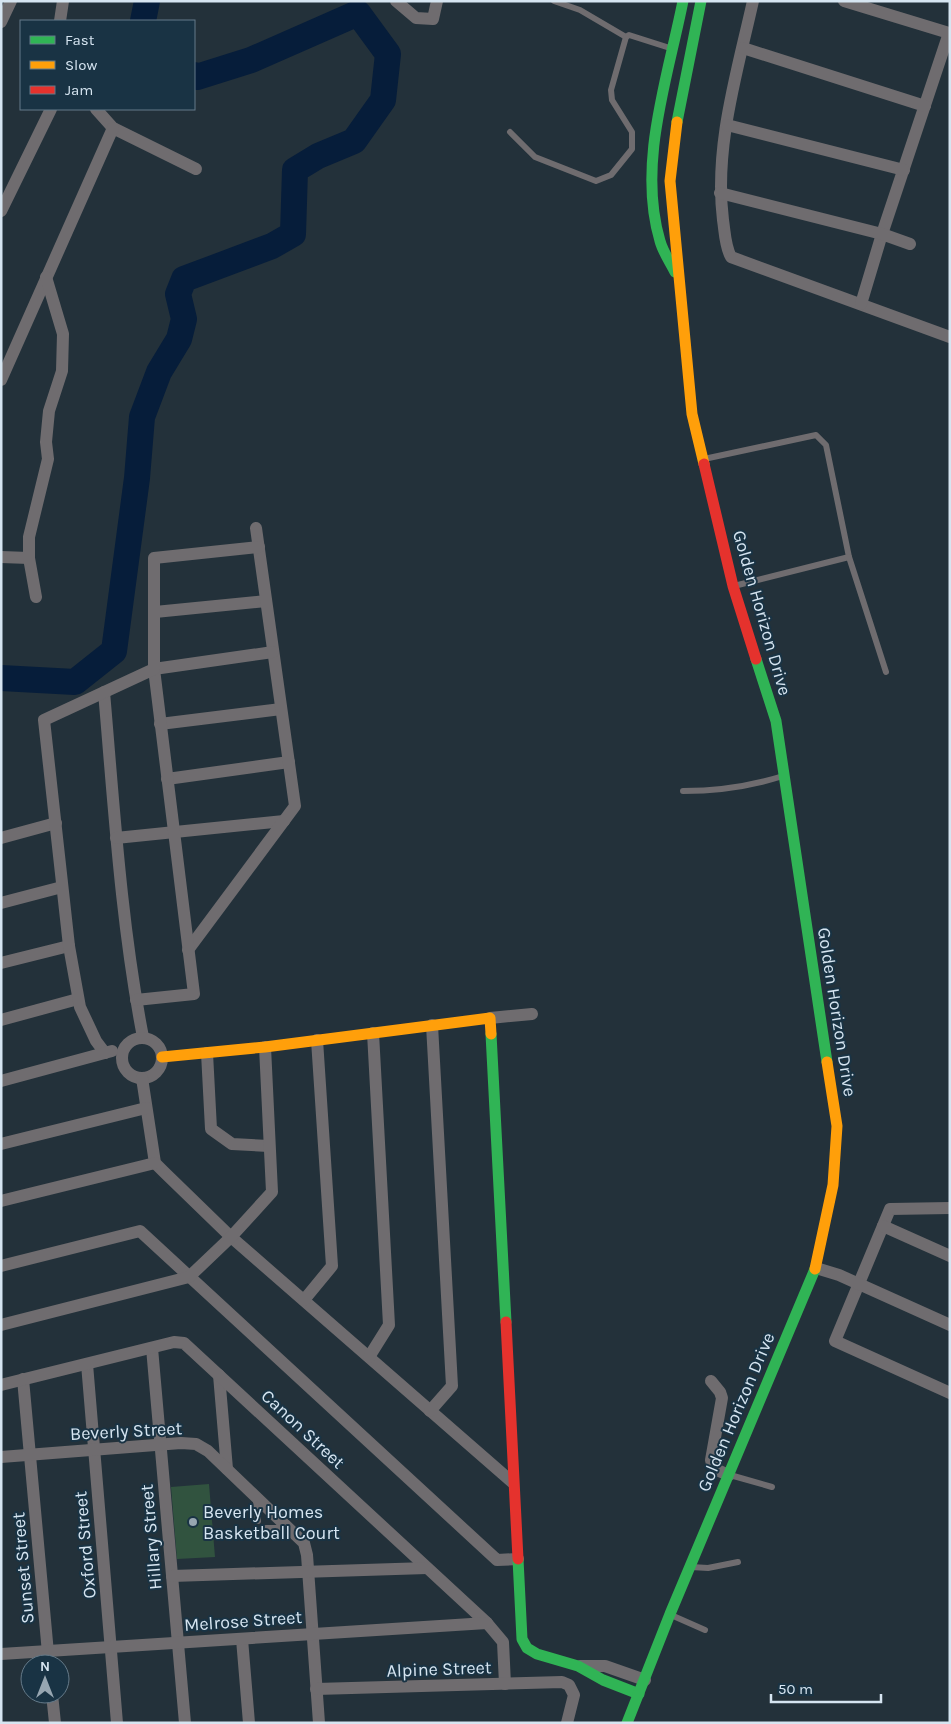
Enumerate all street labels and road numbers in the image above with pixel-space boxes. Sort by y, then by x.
street label: Golden Horizon Drive [728,528,796,698]
street label: Golden Horizon Drive [813,926,861,1098]
street label: Golden Horizon Drive [693,1329,779,1495]
street label: Canon Street [257,1385,349,1473]
street label: Beverly Street [69,1417,183,1445]
street label: Hillary Street [135,1483,167,1591]
street label: Oxford Street [69,1490,101,1600]
street label: Sunset Street [7,1511,39,1625]
street label: Melrose Street [183,1606,303,1636]
street label: Alpine Street [386,1656,492,1682]

